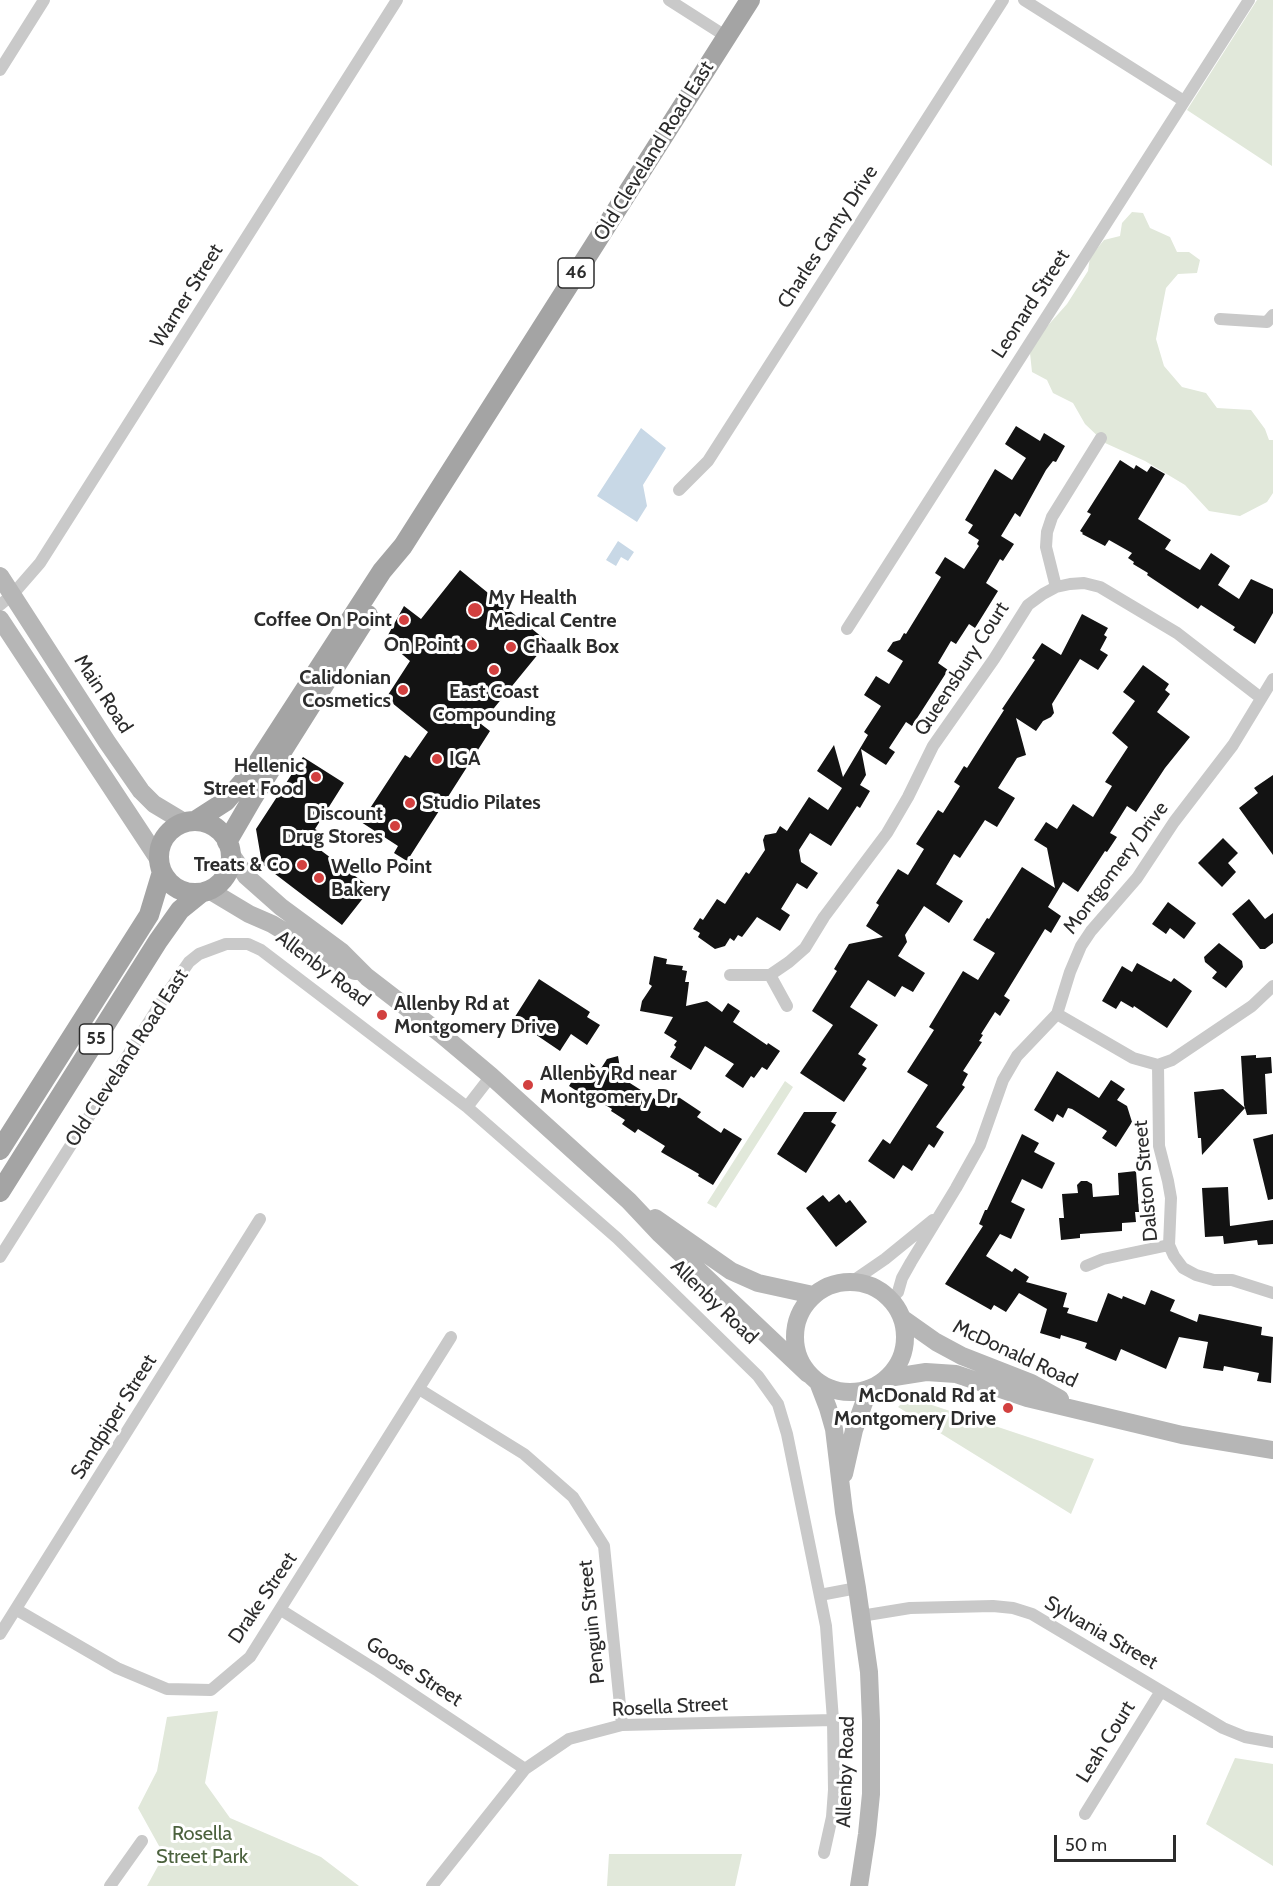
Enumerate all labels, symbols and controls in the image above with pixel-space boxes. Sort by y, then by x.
street label: Old Cleveland Road East [589,57,719,245]
street label: Charles Canty Drive [773,161,883,313]
street label: Warner Street [146,240,228,352]
street label: Leonard Street [987,245,1075,363]
road number: 46 [558,258,594,288]
place label: My Health Medical Centre [488,586,617,633]
street label: Queensbury Court [910,598,1014,740]
marker: My Health Medical Centre [466,601,484,619]
place label: Coffee On Point [254,608,392,632]
marker: Coffee On Point [397,613,411,627]
place label: On Point [384,633,460,657]
place label: Chaalk Box [523,635,619,659]
marker: On Point [465,638,479,652]
marker: Chaalk Box [504,640,518,654]
street label: Main Road [69,650,137,738]
marker: East Coast Compounding [487,663,501,677]
place label: Calidonian Cosmetics [299,666,391,713]
place label: East Coast Compounding [433,680,555,727]
marker: Calidonian Cosmetics [396,683,410,697]
place label: IGA [449,747,480,771]
marker: IGA [430,752,444,766]
place label: Hellenic Street Food [203,754,304,801]
marker: Hellenic Street Food [309,770,323,784]
place label: Studio Pilates [422,791,541,815]
marker: Studio Pilates [403,796,417,810]
street label: Montgomery Drive [1058,797,1174,939]
place label: Discount Drug Stores [282,802,383,849]
marker: Discount Drug Stores [388,819,402,833]
place label: Treats & Co [194,853,290,877]
place label: Wello Point Bakery [331,855,432,902]
marker: Treats & Co [295,858,309,872]
marker: Wello Point Bakery [312,871,326,885]
street label: Allenby Road [271,926,375,1012]
street label: Old Cleveland Road East [61,965,193,1151]
place label: Allenby Rd at Montgomery Drive [394,992,556,1039]
marker: Allenby Rd at Montgomery Drive [375,1008,389,1022]
road number: 55 [80,1024,112,1054]
place label: Allenby Rd near Montgomery Dr [540,1062,677,1109]
marker: Allenby Rd near Montgomery Dr [521,1078,535,1092]
street label: Dalston Street [1129,1119,1163,1243]
street label: Allenby Road [665,1255,763,1349]
street label: McDonald Road [949,1315,1081,1393]
street label: Sandpiper Street [66,1350,162,1484]
place label: McDonald Rd at Montgomery Drive [834,1384,996,1431]
marker: McDonald Rd at Montgomery Drive [1001,1401,1015,1415]
street label: Drake Street [224,1548,302,1648]
street label: Penguin Street [574,1559,610,1685]
street label: Sylvania Street [1040,1591,1162,1675]
street label: Goose Street [361,1632,467,1712]
street label: Rosella Street [611,1692,729,1722]
street label: Leah Court [1072,1697,1140,1787]
street label: Allenby Road [832,1716,860,1828]
park label: Rosella Street Park [156,1822,248,1869]
scale bar [1057,1823,1178,1861]
text: 50 m [1065,1834,1107,1856]

